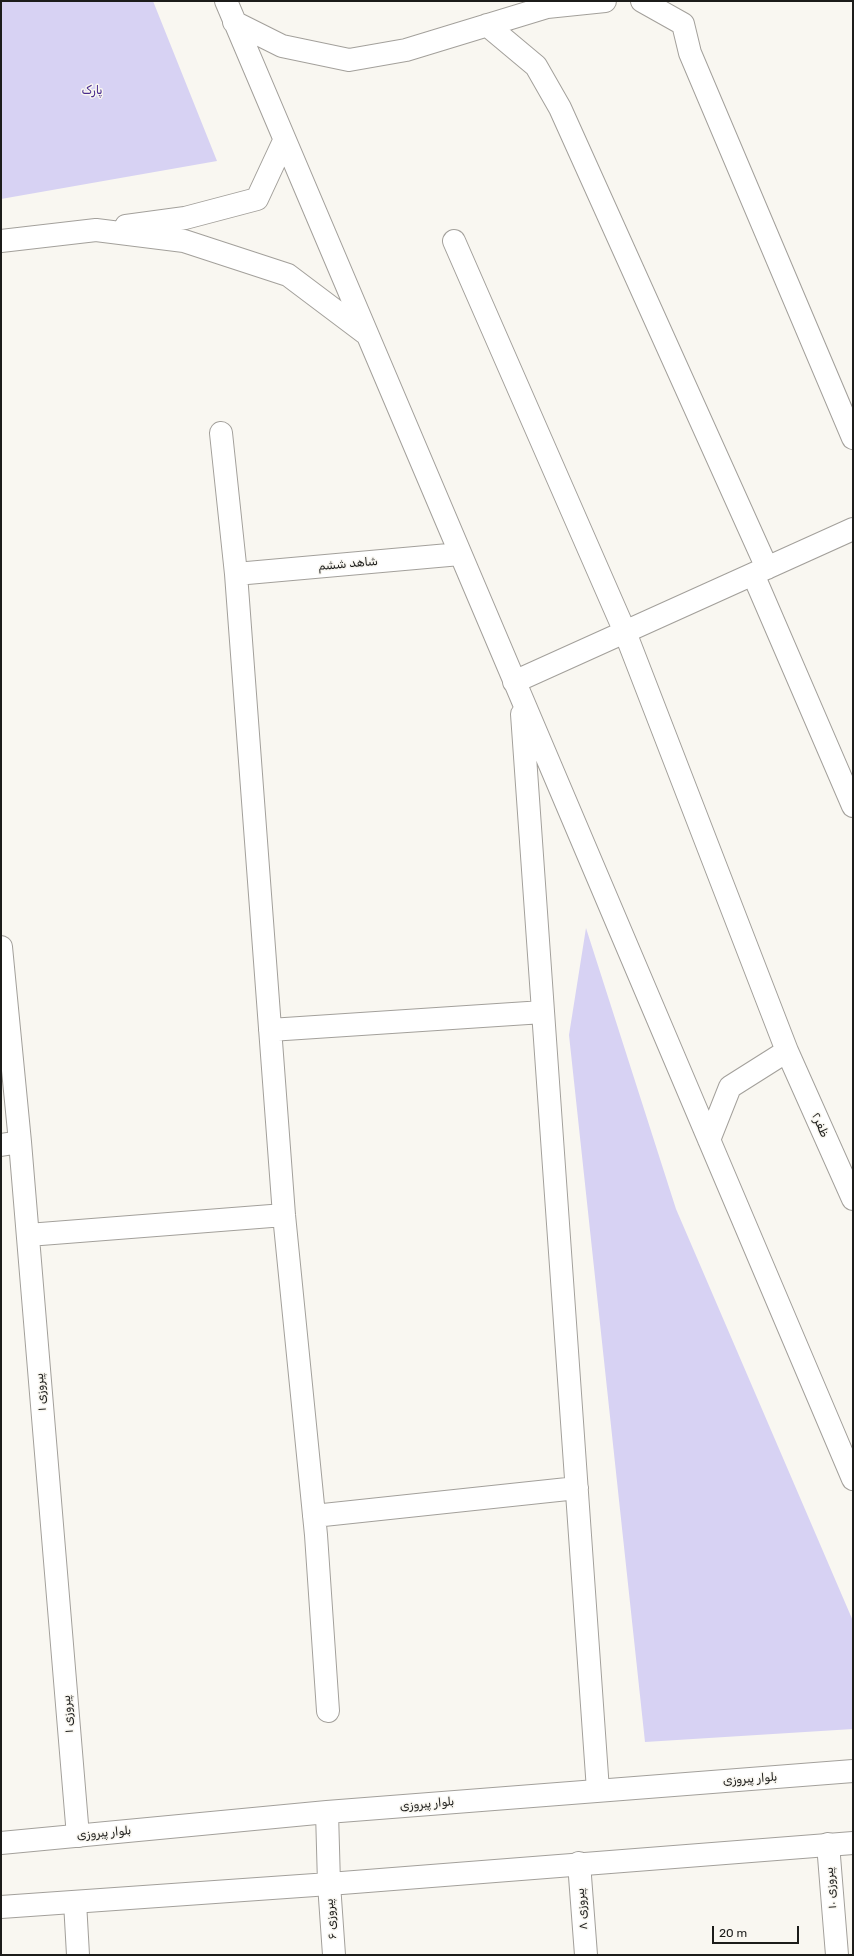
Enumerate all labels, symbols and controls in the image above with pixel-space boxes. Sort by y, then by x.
park label: پارک [82,84,102,98]
street label: شاهد ششم [318,554,378,574]
street label: ظفر۲ [808,1110,832,1140]
street label: پیروزی ۱ [32,1372,50,1412]
street label: پیروزی ۱ [59,1694,77,1734]
street label: بلوار پیروزی [722,1770,778,1788]
street label: بلوار پیروزی [399,1794,455,1814]
street label: بلوار پیروزی [76,1823,132,1843]
street label: پیروزی ۱۰ [822,1867,840,1909]
street label: پیروزی ۸ [573,1887,591,1931]
street label: پیروزی ۶ [322,1898,340,1940]
scale bar [714,1918,801,1944]
text: 20 m [719,1926,747,1940]

